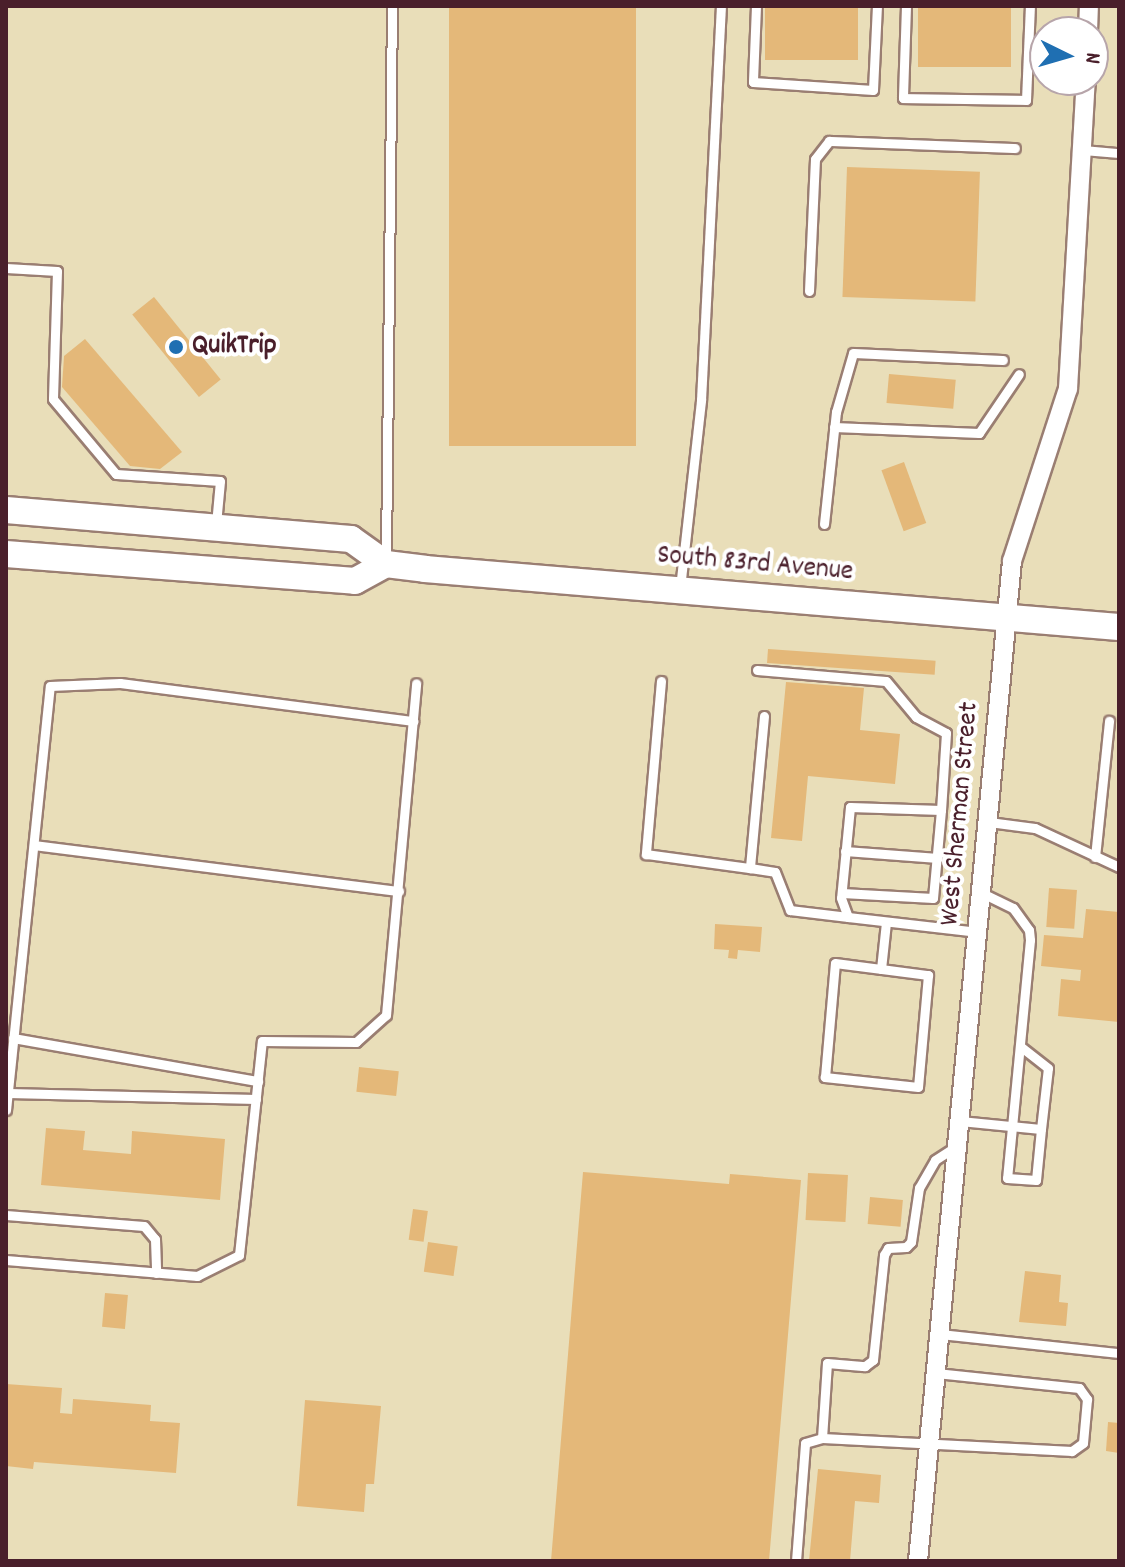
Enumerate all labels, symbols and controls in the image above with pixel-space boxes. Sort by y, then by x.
north arrow [1029,16,1109,96]
text: N [1075,51,1107,65]
place label: QuikTrip [192,330,277,364]
marker: QuikTrip [167,338,185,356]
street label: South 83rd Avenue [656,540,854,590]
street label: West Sherman Street [934,701,988,927]

